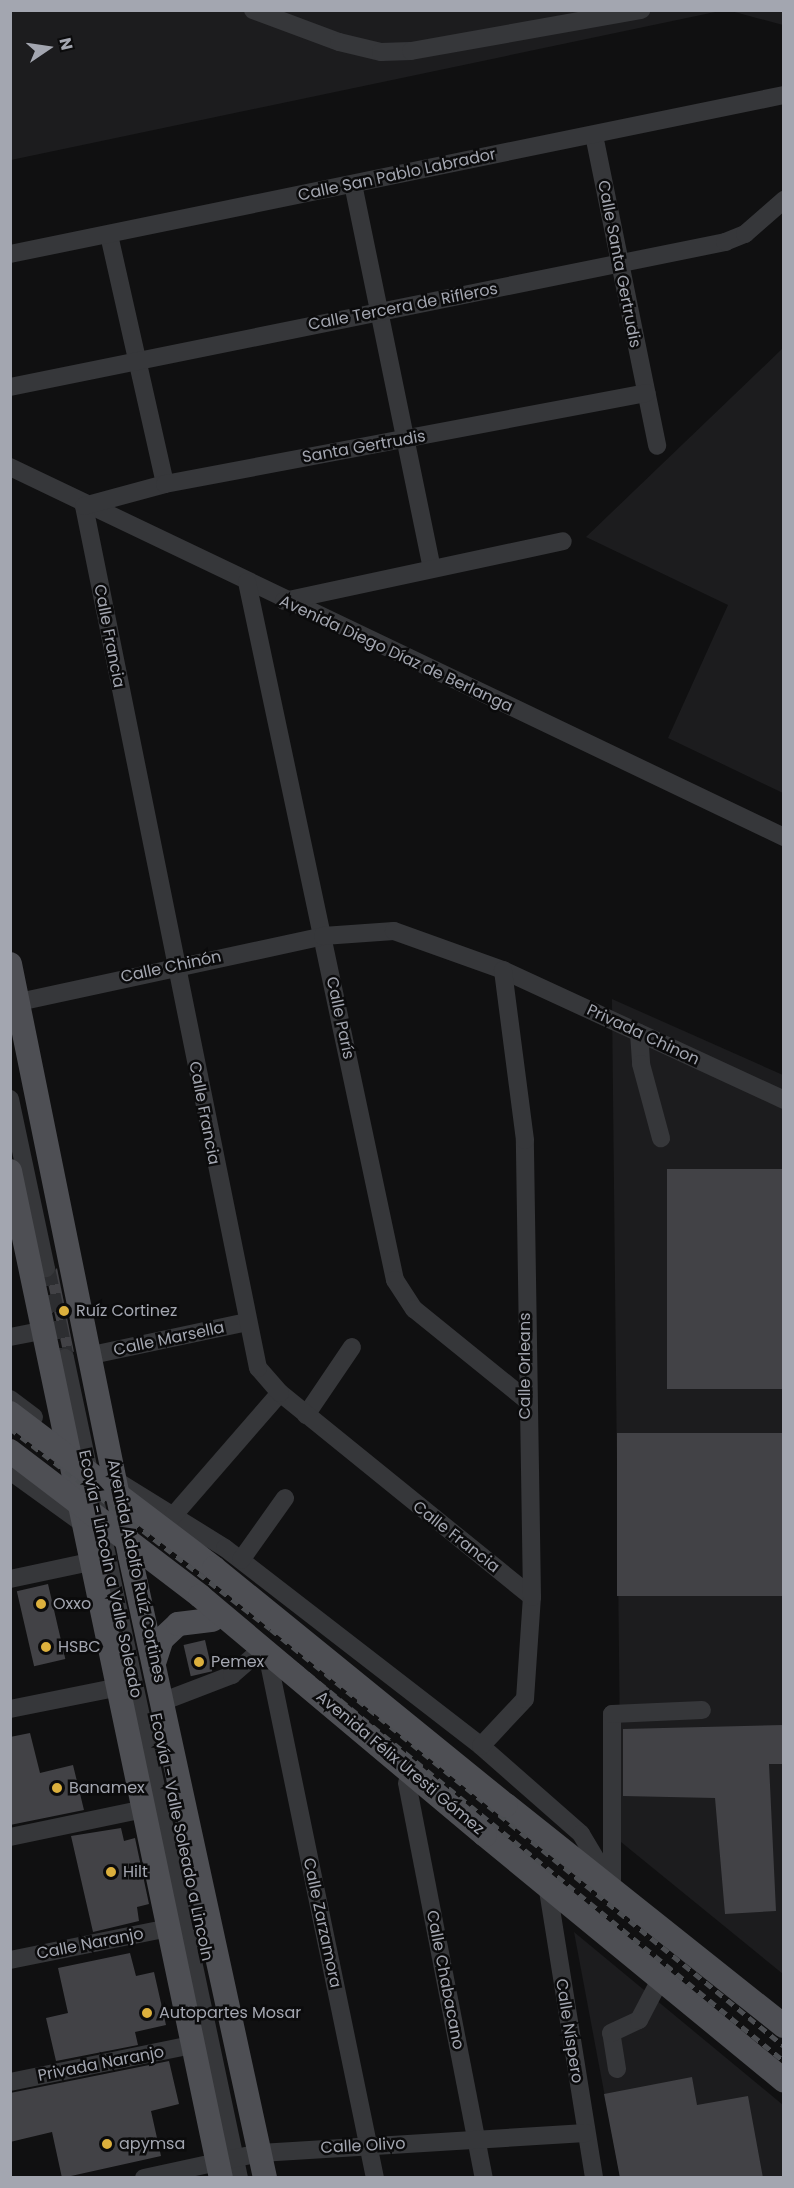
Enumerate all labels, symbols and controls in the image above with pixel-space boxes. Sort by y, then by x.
north arrow [18,18,78,78]
text: N [53,35,79,52]
street label: Calle San Pablo Labrador [296,145,498,205]
street label: Calle Santa Gertrudis [593,179,645,349]
street label: Calle Tercera de Rifleros [307,279,499,335]
street label: Santa Gertrudis [301,427,427,467]
street label: Calle Francia [90,583,128,689]
street label: Avenida Diego Díaz de Berlanga [276,591,516,717]
street label: Calle Chinón [119,947,223,987]
street label: Calle París [322,975,358,1061]
street label: Privada Chinon [584,1000,702,1070]
street label: Calle Francia [185,1060,223,1166]
place label: Ruíz Cortinez [76,1301,177,1321]
marker: Ruíz Cortinez [57,1304,71,1318]
street label: Calle Orleans [515,1312,535,1420]
street label: Calle Marsella [112,1318,226,1360]
street label: Ecovía - Lincoln a Valle Soleado [74,1448,146,1700]
street label: Avenida Adolfo Ruíz Cortines [103,1458,169,1684]
street label: Calle Francia [409,1497,503,1577]
place label: Oxxo [53,1594,91,1614]
marker: Oxxo [34,1597,48,1611]
place label: HSBC [58,1637,101,1657]
marker: HSBC [39,1640,53,1654]
place label: Pemex [211,1652,264,1672]
marker: Pemex [192,1655,206,1669]
street label: Avenida Félix Uresti Gómez [312,1687,488,1839]
street label: Ecovía - Valle Soleado a Lincoln [145,1711,217,1963]
place label: Banamex [69,1778,145,1798]
marker: Banamex [50,1781,64,1795]
street label: Calle Zarzamora [299,1856,345,1990]
place label: Hilt [123,1862,148,1882]
marker: Hilt [104,1865,118,1879]
street label: Calle Chabacano [422,1909,468,2051]
street label: Calle Naranjo [35,1924,145,1964]
street label: Calle Níspero [551,1977,587,2085]
place label: Autopartes Mosar [159,2003,301,2023]
marker: Autopartes Mosar [140,2006,154,2020]
street label: Privada Naranjo [36,2042,166,2086]
place label: apymsa [119,2134,185,2154]
street label: Calle Olivo [320,2134,406,2158]
marker: apymsa [100,2137,114,2151]

